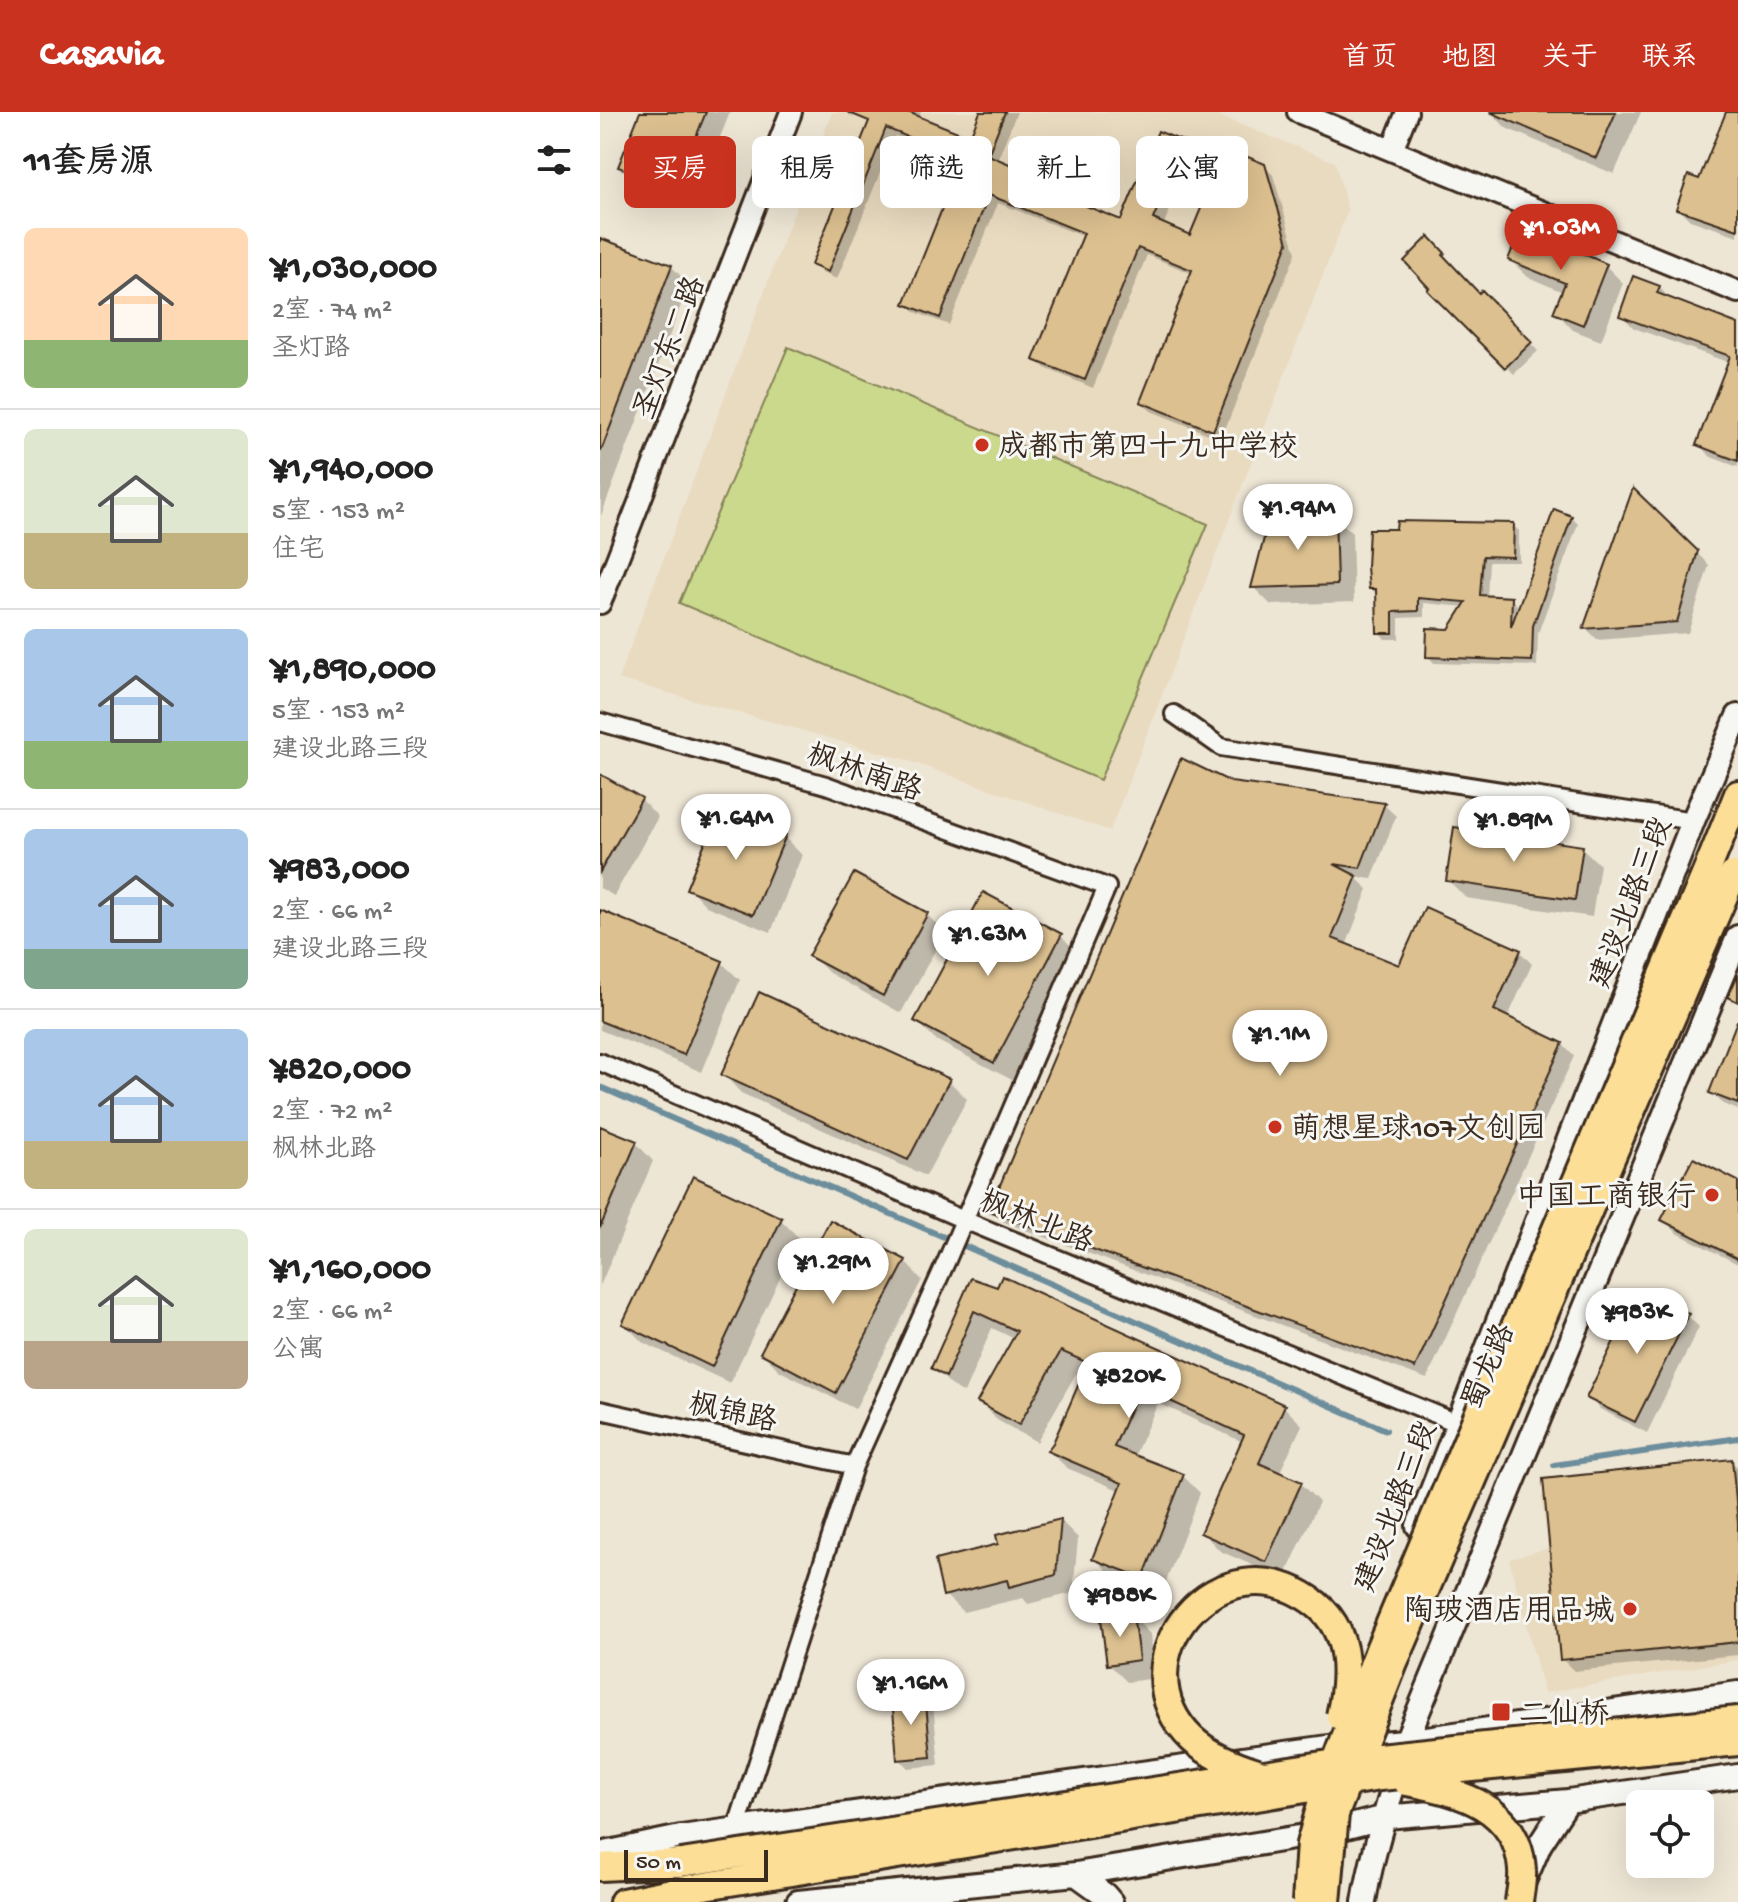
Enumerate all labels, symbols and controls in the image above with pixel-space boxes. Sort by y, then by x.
text: Casavia [40,34,163,78]
text: 首页 [1342,43,1398,76]
text: 地图 [1442,43,1498,76]
text: 关于 [1542,43,1598,76]
text: 联系 [1642,43,1698,76]
chip: 买房 [624,136,736,208]
chip: 租房 [752,136,864,208]
chip: 筛选 [880,136,992,208]
chip: 新上 [1008,136,1120,208]
chip: 公寓 [1136,136,1248,208]
icon: filters [532,138,576,182]
text: 11套房源 [24,145,153,185]
pin: ¥1.03M [1496,204,1626,272]
text: ¥1.03M [1522,214,1600,245]
text: ¥1,030,000 [272,250,437,290]
icon: home [88,260,184,356]
street label: 圣灯东二路 [627,272,715,425]
text: 2室 · 74 m² [272,297,392,328]
text: 圣灯路 [272,335,350,366]
place label: 成都市第四十九中学校 [998,429,1298,467]
marker: 成都市第四十九中学校 [973,436,991,454]
text: ¥1,940,000 [272,451,433,491]
icon: home [88,461,184,557]
pin: ¥1.94M [1233,484,1363,552]
text: ¥1.94M [1261,494,1335,525]
text: 5室 · 153 m² [272,498,405,529]
text: 住宅 [272,536,324,567]
text: ¥1,890,000 [272,651,436,691]
icon: home [88,661,184,757]
text: 5室 · 153 m² [272,698,405,729]
text: 建设北路三段 [272,736,428,767]
street label: 枫林南路 [801,737,927,811]
pin: ¥1.64M [671,794,801,862]
pin: ¥1.89M [1449,796,1579,864]
text: ¥1.64M [699,804,773,835]
text: ¥1.89M [1476,806,1552,837]
street label: 建设北路三段 [1583,813,1682,994]
text: ¥983,000 [272,851,410,891]
icon: home [88,861,184,957]
text: 2室 · 66 m² [272,898,393,929]
pin: ¥1.63M [923,910,1053,978]
text: ¥1.63M [950,920,1026,951]
text: 建设北路三段 [272,936,428,967]
pin: ¥1.1M [1224,1010,1336,1078]
text: ¥1.1M [1250,1020,1310,1051]
text: ¥820,000 [272,1051,411,1091]
icon: home [88,1061,184,1157]
text: 2室 · 72 m² [272,1098,392,1129]
place label: 萌想星球107文创园 [1291,1112,1546,1149]
marker: 萌想星球107文创园 [1266,1118,1284,1136]
text: 枫林北路 [272,1136,376,1167]
place label: 中国工商银行 [1516,1179,1696,1217]
street label: 枫林北路 [973,1184,1098,1263]
marker: 中国工商银行 [1703,1186,1721,1204]
pin: ¥1.29M [768,1238,898,1306]
text: ¥1.29M [796,1248,870,1279]
text: ¥1,160,000 [272,1251,431,1291]
icon: home [88,1261,184,1357]
pin: ¥983K [1581,1288,1693,1356]
text: 2室 · 66 m² [272,1298,393,1329]
text: ¥983K [1603,1298,1671,1329]
street label: 蜀龙路 [1456,1319,1525,1416]
text: 公寓 [272,1336,324,1367]
pin: ¥820K [1073,1352,1185,1420]
text: ¥820K [1095,1362,1163,1393]
street label: 枫锦路 [684,1387,780,1442]
street label: 建设北路三段 [1348,1417,1447,1598]
pin: ¥988K [1064,1571,1176,1639]
text: ¥988K [1086,1581,1154,1612]
place label: 陶玻酒店用品城 [1404,1594,1614,1631]
marker: 陶玻酒店用品城 [1621,1600,1639,1618]
pin: ¥1.16M [846,1659,976,1727]
text: ¥1.16M [875,1669,947,1700]
place label: 二仙桥 [1519,1698,1609,1734]
marker: 二仙桥 [1490,1701,1512,1723]
map controls [1626,1790,1714,1878]
button: locate [1626,1790,1714,1878]
scale bar [624,1846,768,1882]
text: 50 m [636,1851,681,1877]

